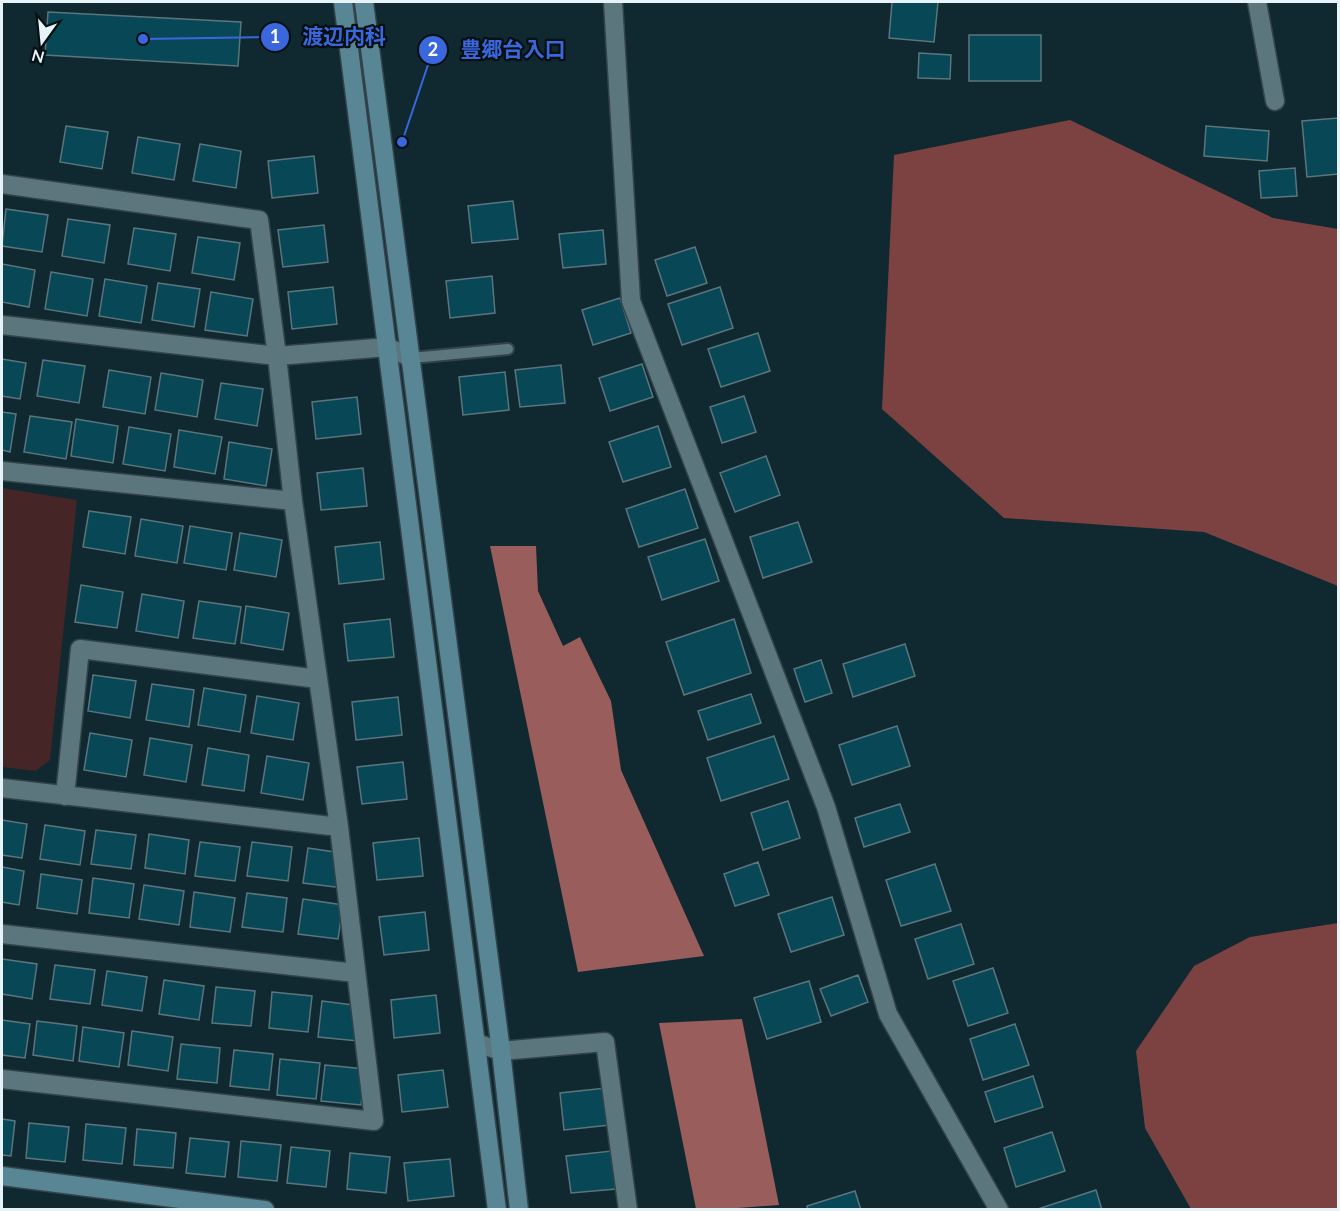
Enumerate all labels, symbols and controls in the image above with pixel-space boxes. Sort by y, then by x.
north arrow [12,12,72,72]
callout: 渡辺内科 [260,17,398,56]
text: 渡辺内科 [302,23,386,48]
text: 1 [270,25,280,47]
callout: 豊郷台入口 [418,30,577,69]
text: 豊郷台入口 [461,36,566,61]
text: 2 [428,38,438,60]
text: N [30,46,46,68]

